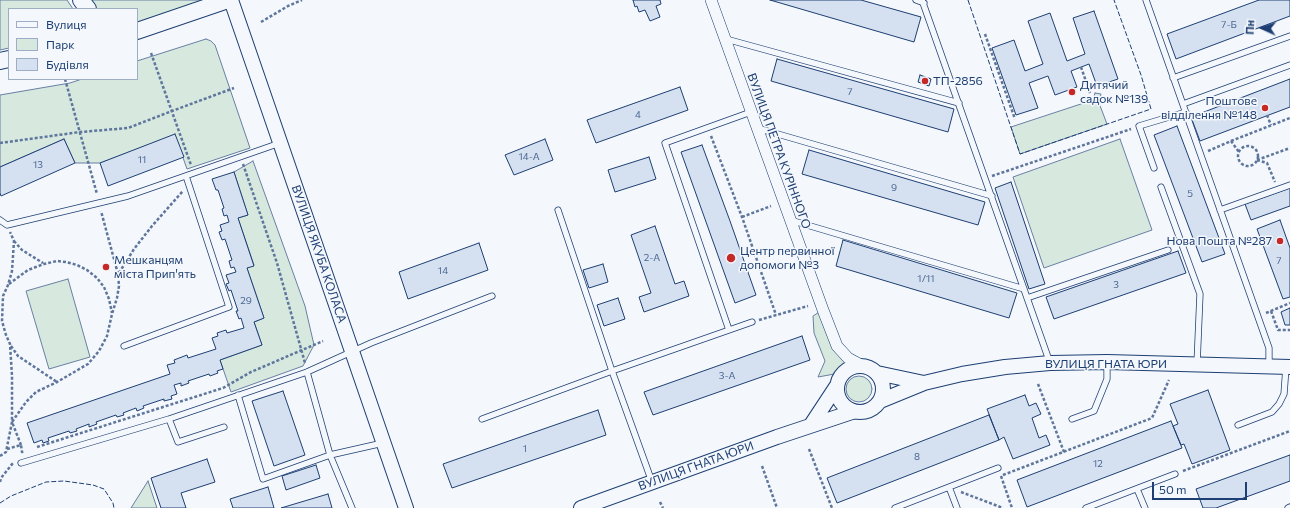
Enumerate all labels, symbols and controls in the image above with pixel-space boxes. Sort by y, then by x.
legend [8,8,138,80]
north arrow [1242,8,1282,48]
text: Вулиця [46,17,87,31]
house number: 7-Б [1221,19,1237,31]
text: Пн [1243,20,1256,35]
text: Парк [46,37,75,51]
text: Будівля [46,57,89,71]
street label: ВУЛИЦЯ ПЕТРА КУРІННОГО [744,71,814,231]
place label: ТП-2856 [933,74,983,88]
marker: ТП-2856 [920,76,930,86]
place label: Дитячий садок №139 [1080,78,1148,106]
house number: 7 [847,86,853,98]
marker: Дитячий садок №139 [1067,87,1077,97]
place label: Поштове відділення №148 [1161,94,1257,122]
marker: Поштове відділення №148 [1260,103,1270,113]
house number: 4 [635,109,641,121]
house number: 14-А [518,151,540,163]
house number: 11 [138,154,146,166]
house number: 13 [33,159,43,171]
house number: 9 [891,182,897,194]
street label: ВУЛИЦЯ ЯКУБА КОЛАСА [289,183,349,325]
house number: 5 [1187,188,1193,200]
place label: Нова Пошта №287 [1166,234,1272,248]
marker: Нова Пошта №287 [1275,236,1285,246]
place label: Центр первинної допомоги №3 [740,244,835,272]
house number: 2-А [644,252,660,264]
marker: Центр первинної допомоги №3 [725,252,737,264]
place label: Мешканцям міста Прип'ять [114,253,196,281]
house number: 7 [1276,255,1282,267]
marker: Мешканцям міста Прип'ять [101,262,111,272]
house number: 14 [438,265,448,277]
house number: 1/11 [917,273,935,285]
house number: 3 [1113,279,1119,291]
house number: 29 [240,295,252,307]
street label: ВУЛИЦЯ ГНАТА ЮРИ [1045,357,1167,371]
house number: 3-А [719,370,735,382]
street label: ВУЛИЦЯ ГНАТА ЮРИ [636,438,756,494]
house number: 1 [523,443,527,455]
house number: 8 [914,451,920,463]
house number: 12 [1093,458,1103,470]
scale bar [1154,474,1249,500]
text: 50 m [1159,482,1187,496]

